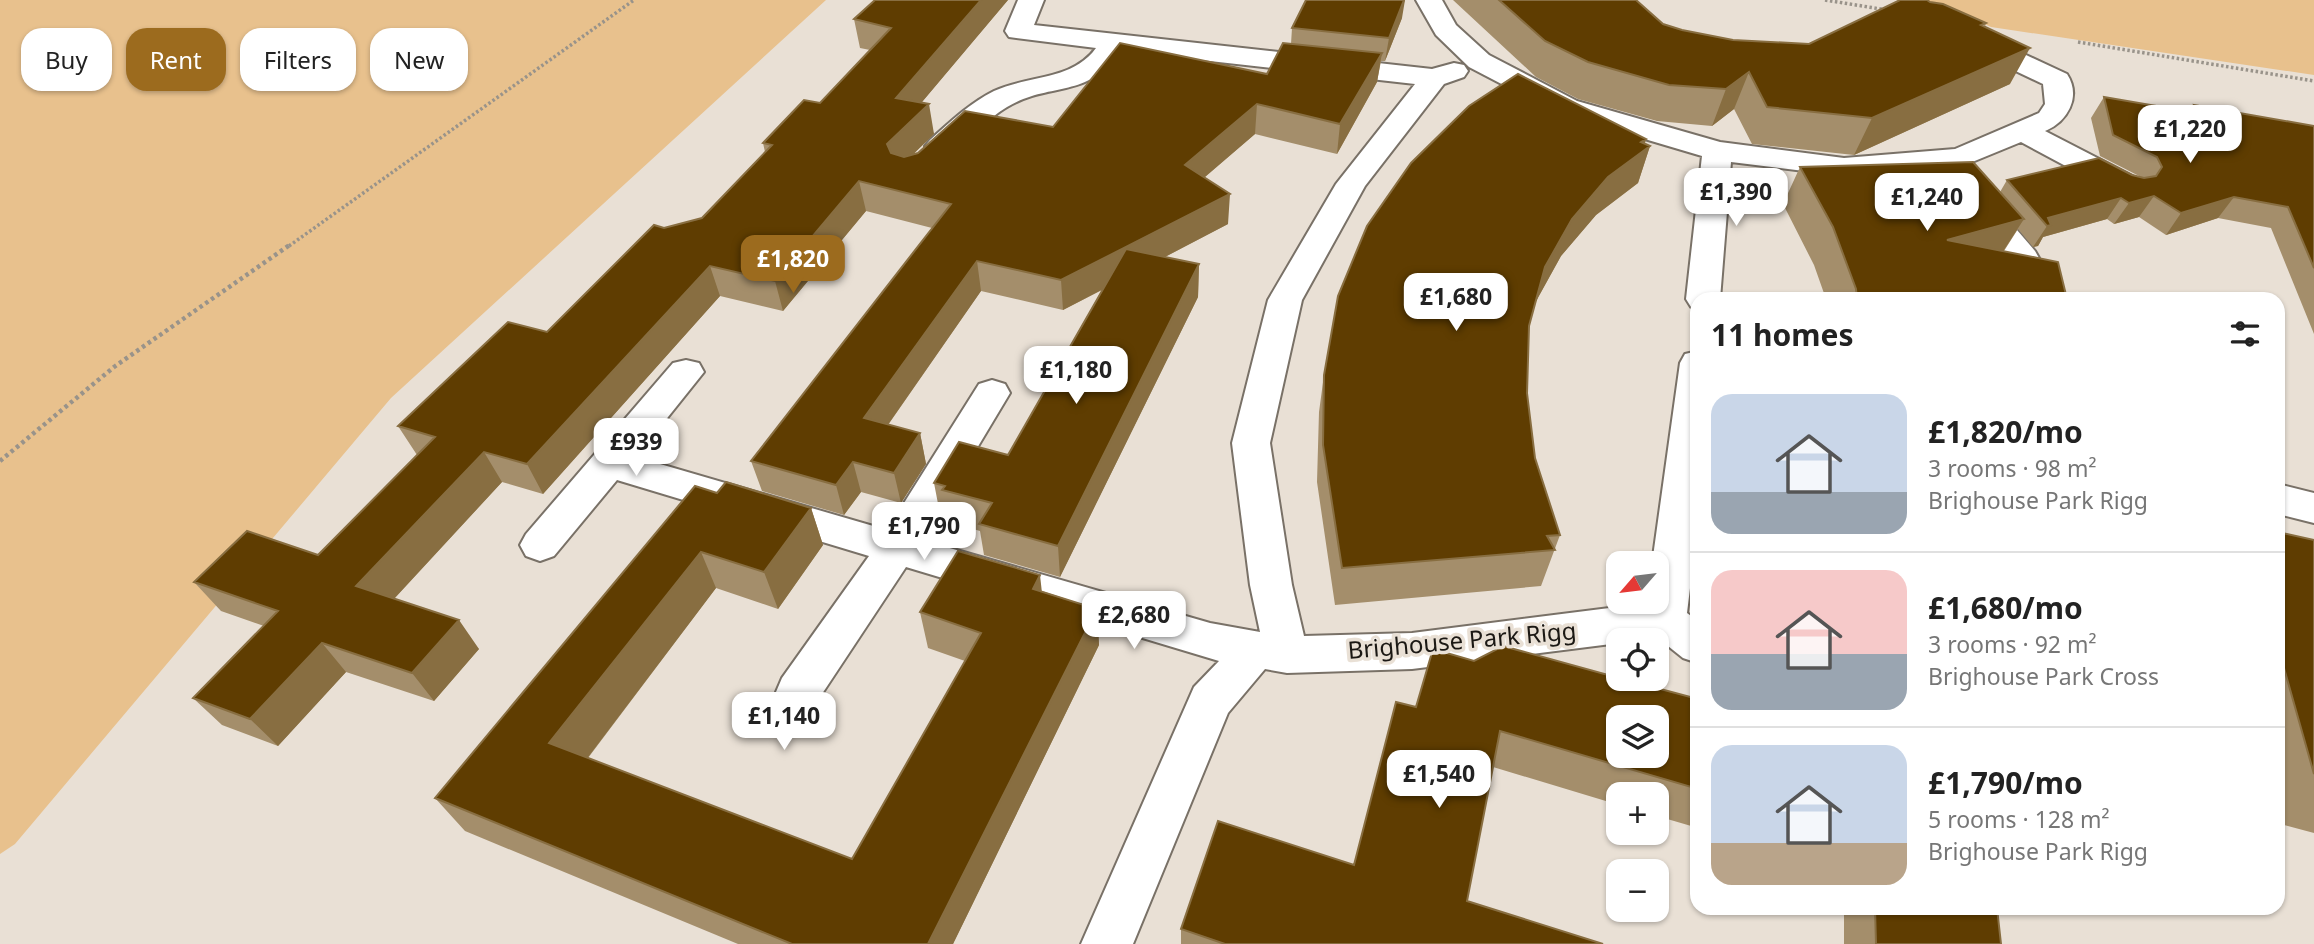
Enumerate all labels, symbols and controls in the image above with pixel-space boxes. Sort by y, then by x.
chip: Buy [21,28,112,91]
chip: Rent [126,28,226,91]
chip: Filters [240,28,356,91]
chip: New [370,28,468,91]
pin: £1,220 [2133,106,2247,165]
text: £1,220 [2154,112,2226,144]
pin: £1,390 [1679,168,1793,228]
pin: £1,240 [1870,174,1984,233]
text: £1,390 [1700,175,1772,207]
text: £1,240 [1891,180,1963,212]
pin: £1,820 [736,236,850,295]
text: £1,820 [757,242,829,274]
pin: £1,680 [1399,274,1513,333]
text: £1,680 [1420,280,1492,312]
text: 11 homes [1711,314,1854,355]
icon: filters [2226,315,2264,353]
pin: £1,180 [1019,346,1133,406]
text: £1,180 [1040,353,1112,385]
text: £1,820/mo [1928,411,2083,452]
pin: £939 [595,419,677,478]
icon: home [1767,422,1851,506]
text: £939 [610,425,662,457]
text: 3 rooms · 98 m² [1928,452,2097,484]
text: Brighouse Park Rigg [1928,484,2148,516]
pin: £1,790 [867,503,981,562]
text: £1,790 [888,509,960,541]
north arrow [1606,551,1670,614]
map controls [1606,551,1669,922]
text: £1,680/mo [1928,587,2083,628]
pin: £2,680 [1077,592,1191,651]
text: £2,680 [1098,598,1170,630]
icon: home [1767,598,1851,682]
street label: Brighouse Park Rigg [1346,613,1578,666]
button: locate [1606,628,1669,691]
text: 3 rooms · 92 m² [1928,628,2097,660]
text: Brighouse Park Cross [1928,660,2159,692]
pin: £1,140 [727,692,841,752]
text: £1,140 [748,699,820,731]
button: layers [1606,705,1669,768]
pin: £1,540 [1382,750,1496,810]
text: £1,540 [1403,757,1475,789]
text: £1,790/mo [1928,762,2083,803]
icon: home [1767,773,1851,857]
button: + [1606,782,1669,845]
text: 5 rooms · 128 m² [1928,803,2110,835]
text: Brighouse Park Rigg [1928,835,2148,867]
button: − [1606,859,1669,922]

